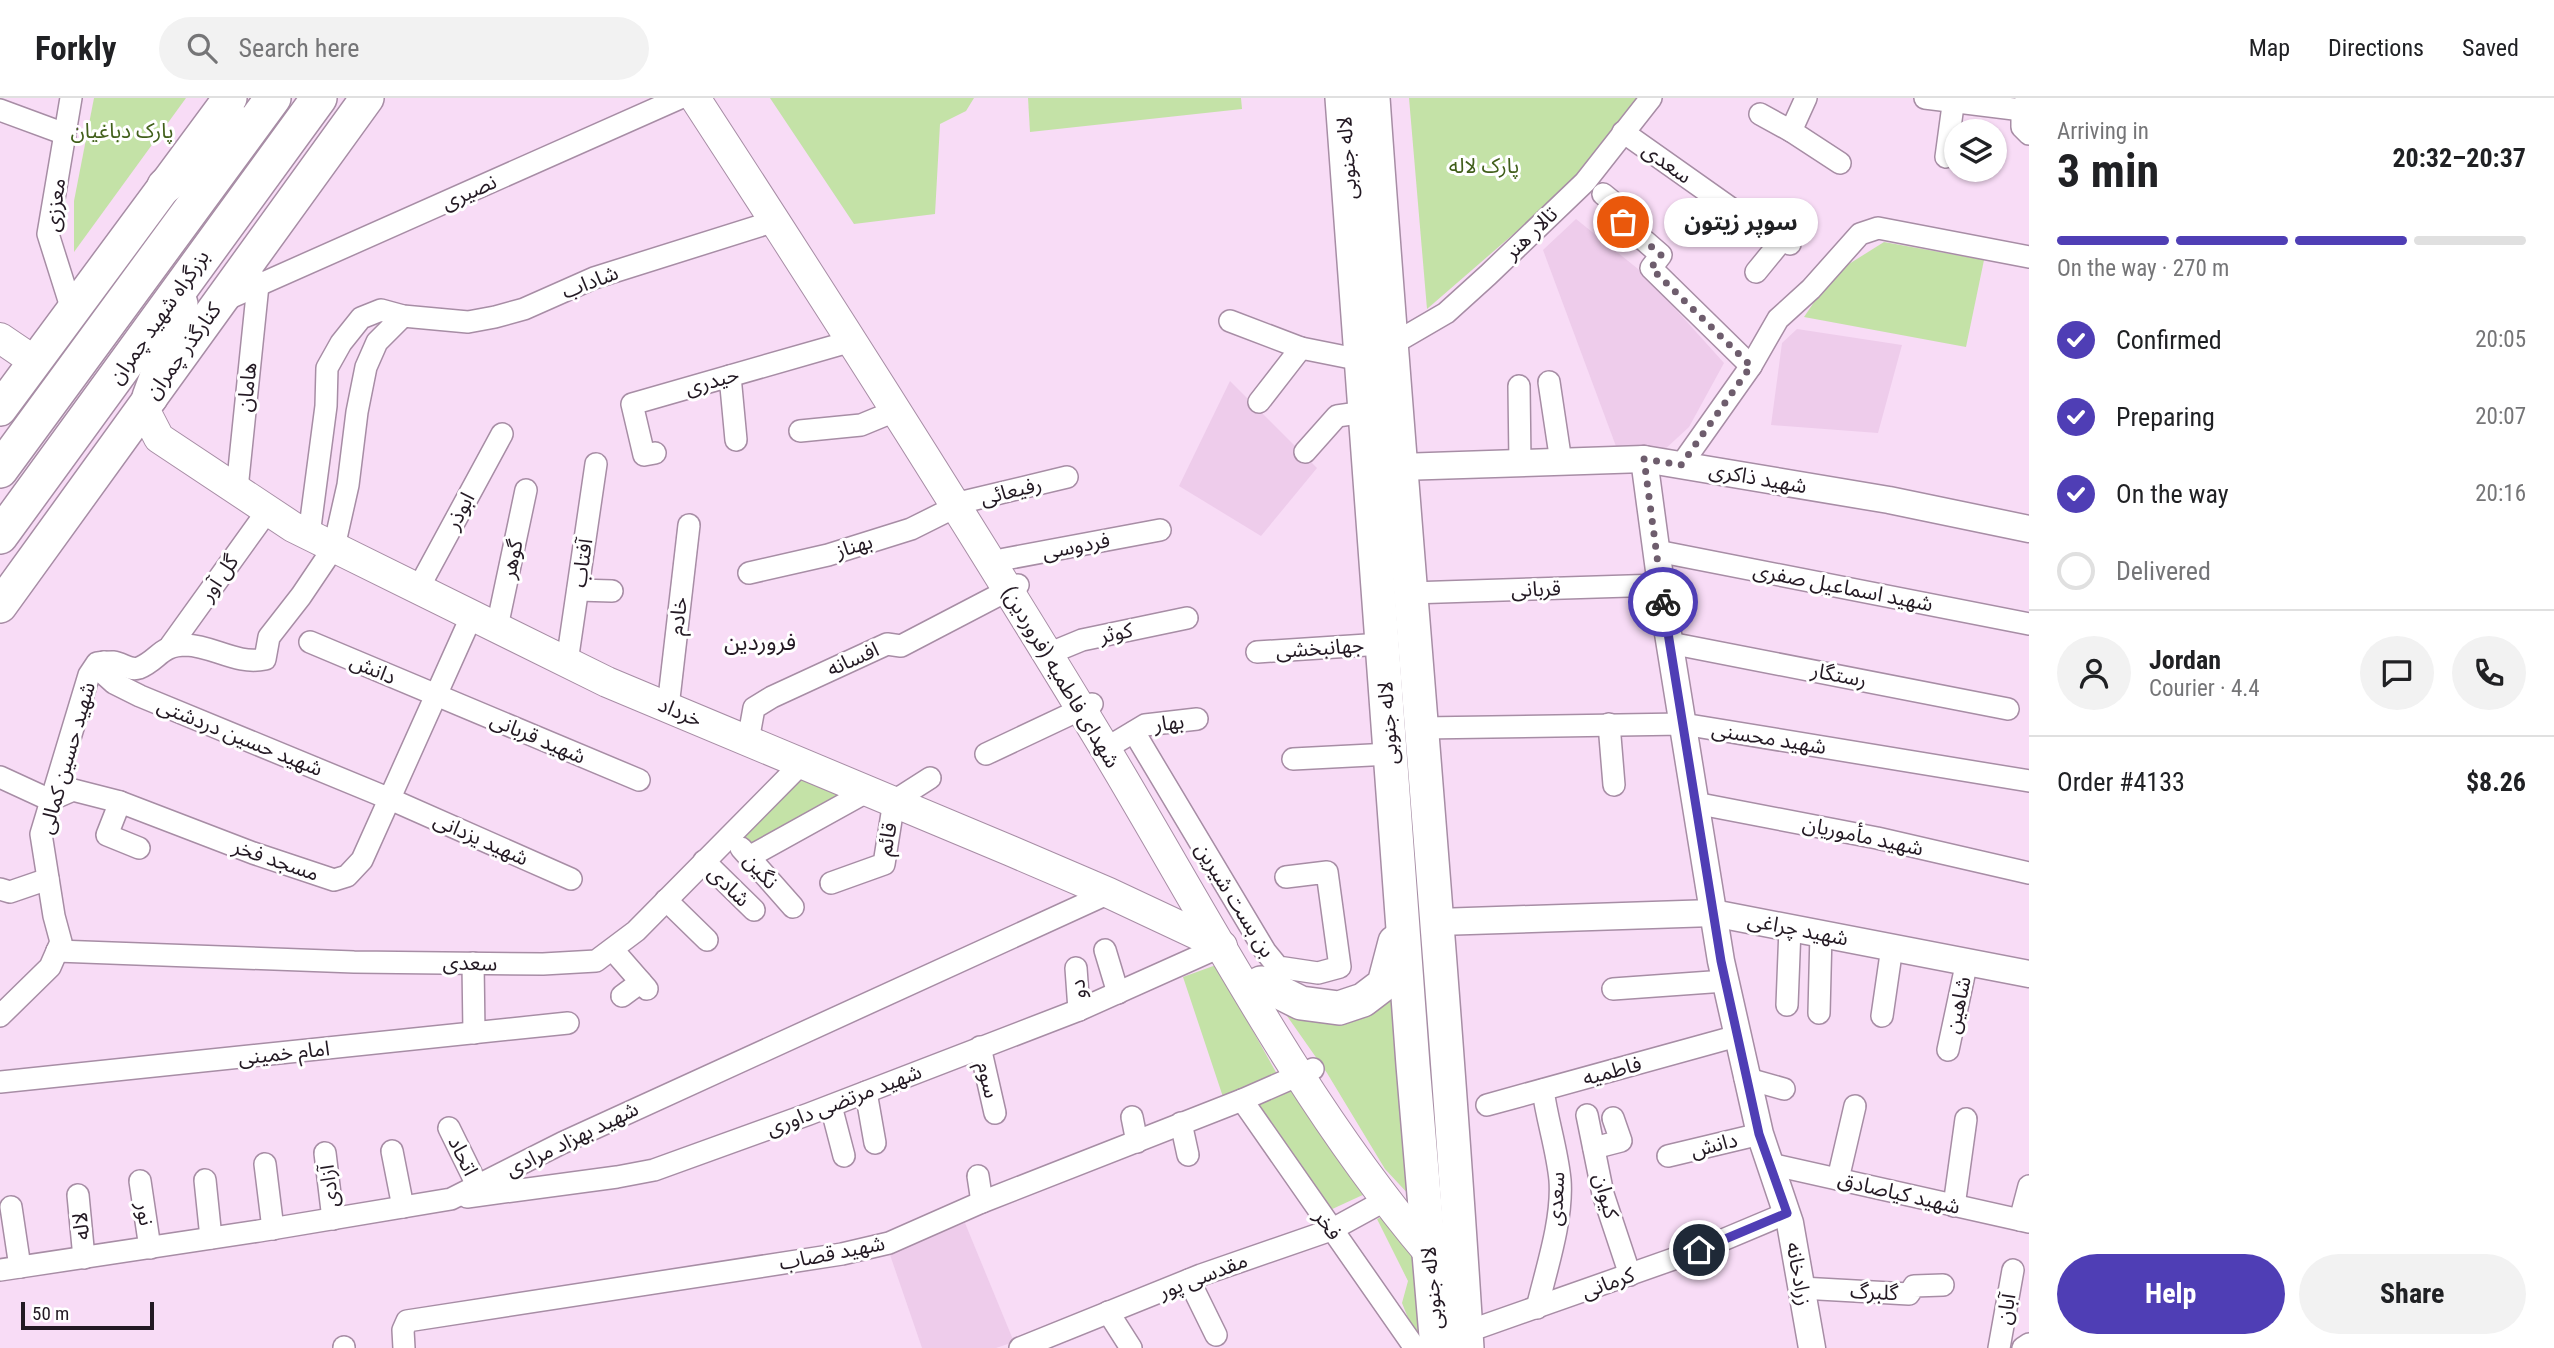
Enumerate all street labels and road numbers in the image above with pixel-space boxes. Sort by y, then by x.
street label: لاله جنوبی [1332,116,1362,200]
street label: سعدی [1638,138,1696,188]
street label: نصیری [438,169,500,215]
street label: معززی [40,177,70,233]
street label: تالار هنر [1499,202,1563,265]
street label: بزرگراه شهید چمران [104,245,215,389]
street label: شاداب [558,260,622,304]
street label: کنارگذر چمران [140,298,227,404]
street label: هامان [232,361,262,413]
street label: حیدری [682,362,742,400]
street label: شهید ذاکری [1707,458,1809,498]
street label: رفیعائی [978,472,1044,510]
street label: ابوذر [440,488,480,534]
street label: فردوسی [1040,528,1112,564]
street label: بهناز [832,529,875,563]
street label: آفتاب [567,536,597,589]
street label: گوهر [496,537,528,582]
street label: گل آور [194,550,244,607]
street label: شهید اسماعیل صفری [1751,558,1935,616]
street label: قربانی [1511,576,1561,602]
street label: شهدای فاطمیه (فروردین) [997,582,1125,772]
street label: خادم [664,595,696,637]
street label: کوثر [1096,618,1135,648]
street label: جهانبخشی [1275,633,1365,663]
street label: افسانه [823,637,883,681]
street label: دانش [347,649,399,689]
street label: رستگار [1808,658,1869,692]
street label: شهید حسین کمالی [34,679,100,837]
street label: لاله جنوبی [1373,681,1403,765]
street label: خرداد [655,692,705,732]
street label: شهید حسین دردشتی [154,693,326,781]
street label: شهید قربانی [487,707,589,769]
street label: بهار [1152,709,1185,737]
street label: شهید محسنی [1710,717,1828,759]
street label: شهید یزدانی [430,807,532,871]
street label: شهید مأموریان [1800,811,1926,861]
street label: قائم [872,821,905,858]
street label: مسجد فخر [229,834,322,886]
street label: بن بست شیرین [1190,838,1280,962]
street label: نگین [739,848,783,894]
street label: شادی [703,861,755,911]
street label: شهید چراغی [1745,907,1850,952]
street label: سعدی [443,951,497,975]
street label: شاهین [1940,974,1976,1036]
street label: دو [1065,978,1091,1000]
street label: امام خمینی [237,1036,331,1074]
street label: فاطمیه [1580,1052,1644,1090]
street label: شهید مرتضی داوری [763,1059,925,1141]
street label: سوم [968,1059,1004,1101]
street label: شهید بهزاد مرادی [502,1097,642,1181]
street label: دانش [1688,1128,1740,1162]
street label: اتحاد [443,1132,483,1180]
street label: آزادی [314,1162,344,1209]
street label: شهید کیاصادق [1835,1167,1963,1219]
street label: سعدی [1543,1171,1569,1227]
street label: کیوان [1588,1171,1624,1222]
street label: نور [131,1200,159,1227]
street label: فخر [1309,1205,1347,1245]
street label: لاله [68,1211,94,1241]
street label: شهید قصاب [777,1231,887,1275]
street label: زرادخانه [1782,1240,1816,1308]
street label: لاله جنوبی [1416,1245,1448,1331]
street label: مقدسی پور [1154,1248,1251,1305]
street label: کرمانی [1578,1262,1638,1304]
street label: گلبرگ [1849,1279,1899,1305]
street label: آبان [1991,1291,2021,1326]

